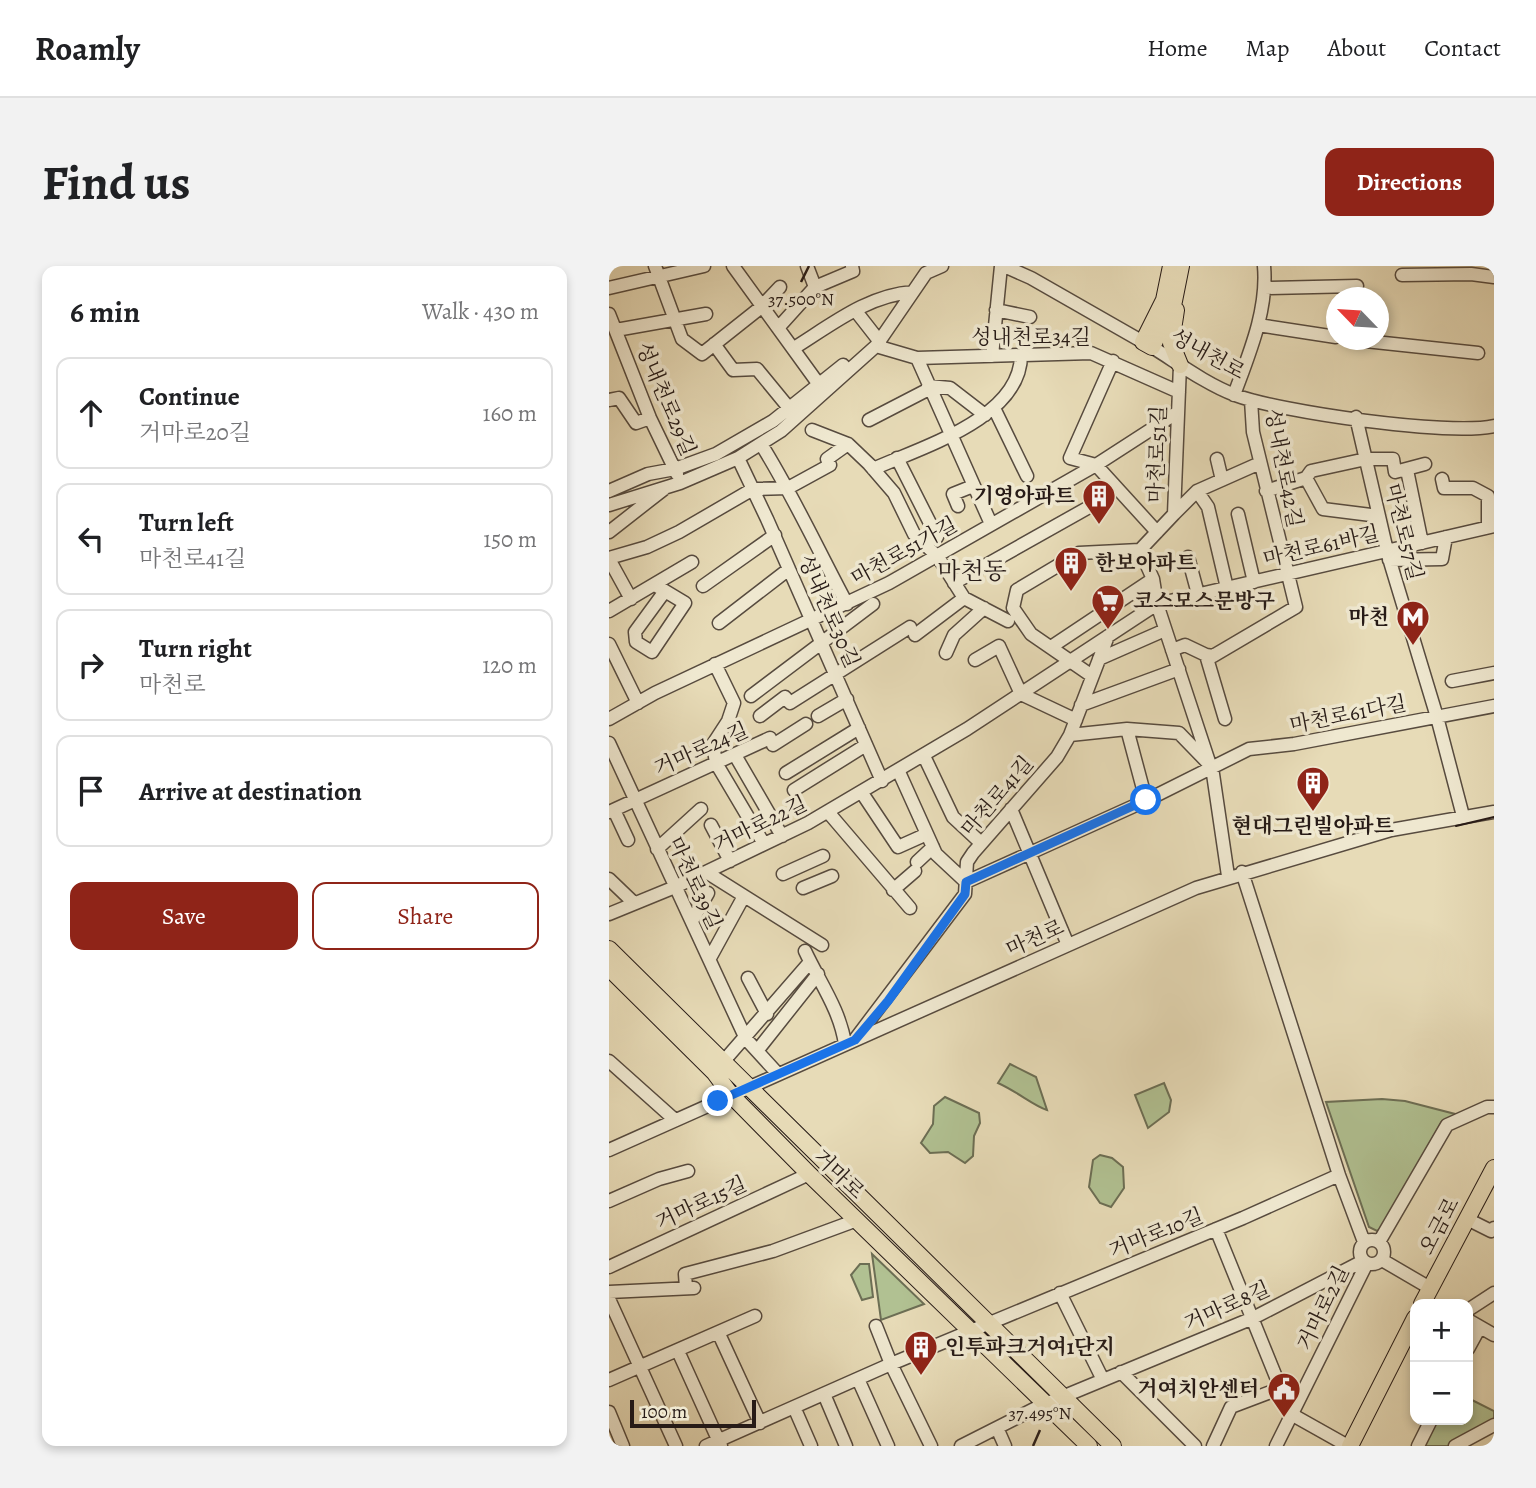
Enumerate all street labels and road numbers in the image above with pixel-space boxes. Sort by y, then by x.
street label: 성내천로 [1166,322,1250,386]
street label: 성내천로34길 [971,323,1091,351]
street label: 성내천로29길 [629,338,703,460]
street label: 마천로51길 [1141,405,1173,503]
street label: 성내천로42길 [1259,406,1309,530]
street label: 마천로57길 [1378,481,1430,583]
street label: 마천로51가길 [846,510,962,592]
street label: 마천로61바길 [1260,519,1382,573]
street label: 성내천로30길 [792,550,866,672]
street label: 마천로61다길 [1287,689,1409,739]
street label: 거마로24길 [649,716,753,782]
street label: 마천로41길 [954,750,1040,842]
street label: 거마로22길 [708,789,812,859]
street label: 마천로39길 [661,832,729,934]
street label: 마천로 [1002,913,1068,963]
street label: 거마로 [807,1143,871,1205]
street label: 거마로15길 [651,1170,751,1236]
street label: 오금로 [1412,1193,1466,1259]
street label: 거마로10길 [1105,1201,1207,1265]
street label: 거마로2길 [1290,1261,1356,1355]
street label: 거마로8길 [1180,1275,1274,1337]

